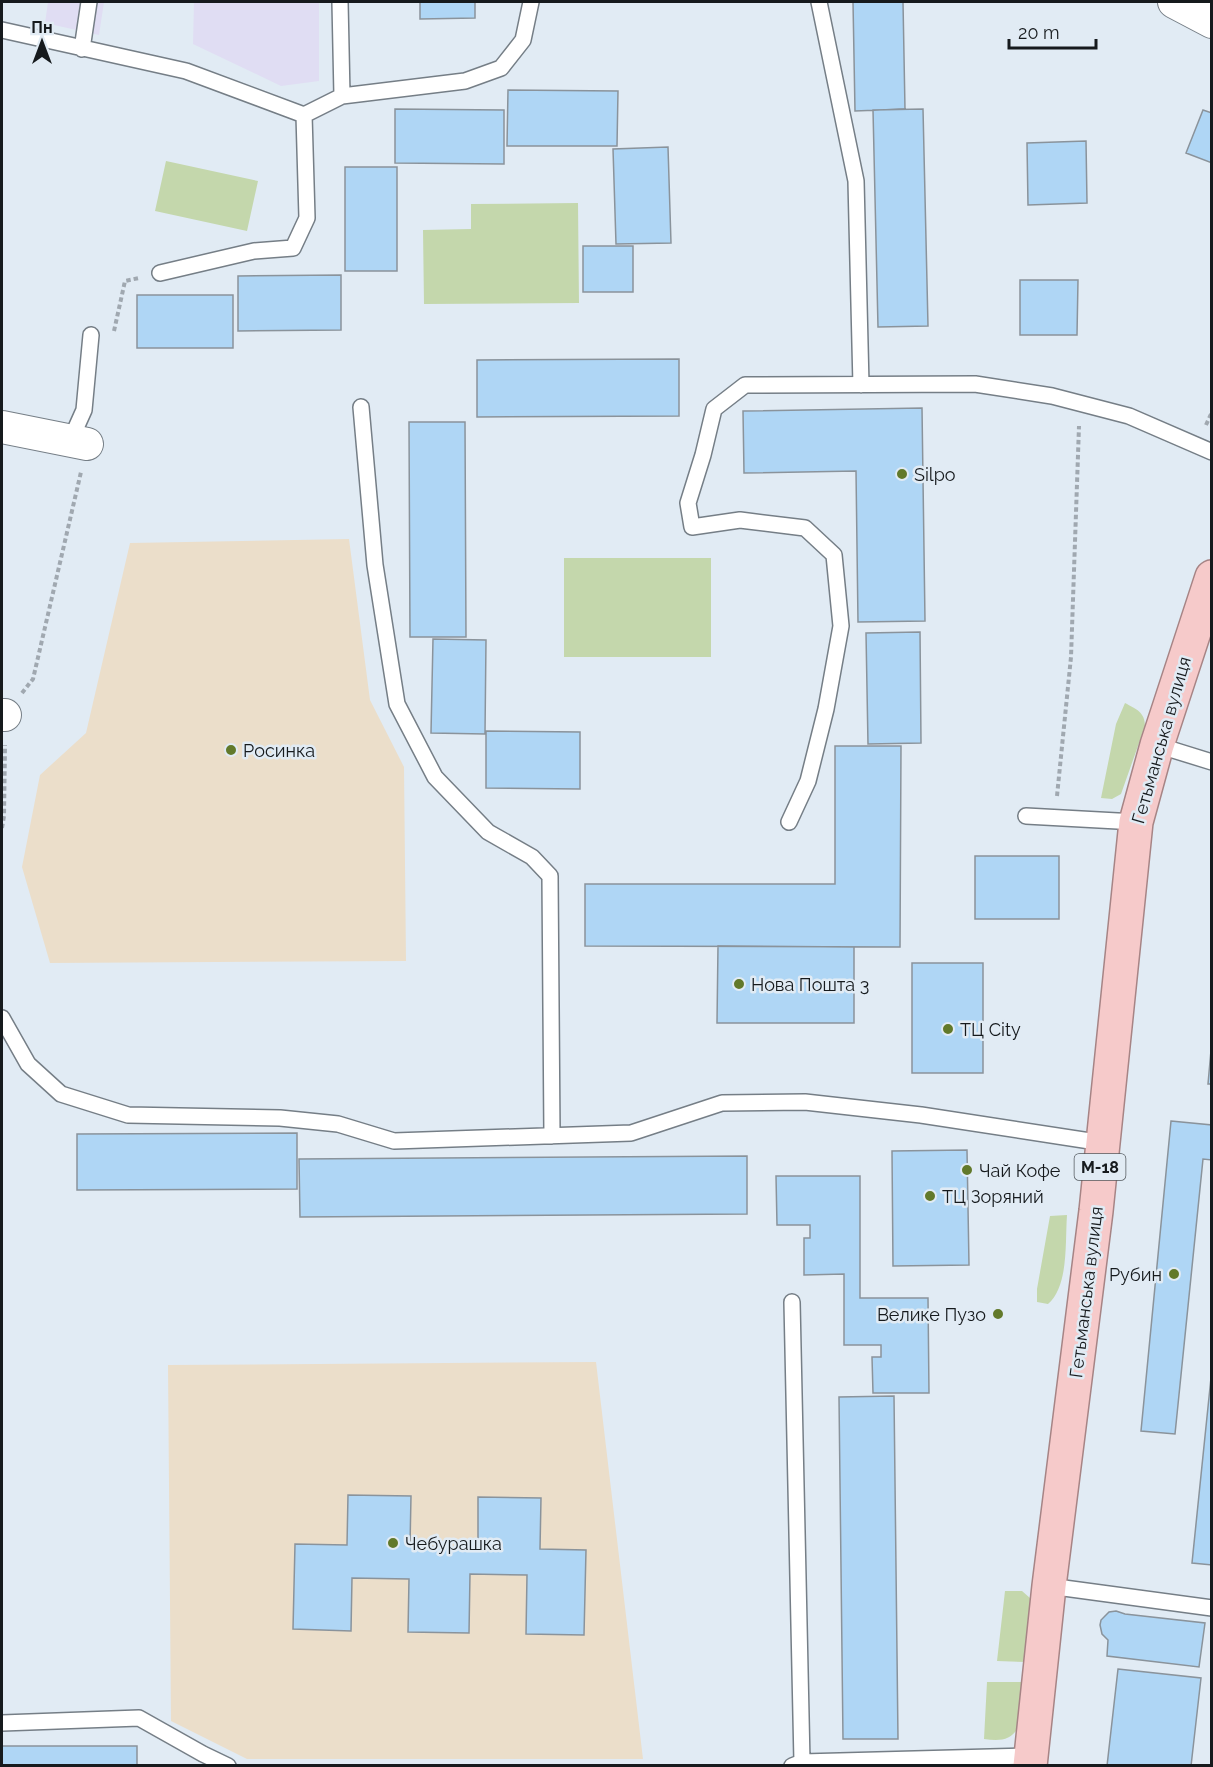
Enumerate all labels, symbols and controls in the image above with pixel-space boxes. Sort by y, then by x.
north arrow [12,12,72,72]
scale bar [1009,12,1096,50]
text: Пн [31,18,53,37]
text: 20 m [1018,22,1060,43]
place label: Silpo [914,464,956,485]
marker: Silpo [895,467,909,481]
street label: Гетьманська вулиця [1127,654,1195,826]
place label: Росинка [243,740,315,761]
marker: Росинка [224,743,238,757]
place label: Нова Пошта 3 [751,974,869,995]
marker: Нова Пошта 3 [732,977,746,991]
place label: ТЦ City [960,1019,1021,1040]
marker: ТЦ City [941,1022,955,1036]
road number: М-18 [1074,1154,1126,1180]
place label: Чай Кофе [979,1160,1061,1181]
marker: Чай Кофе [960,1163,974,1177]
place label: ТЦ Зоряний [942,1186,1044,1207]
marker: ТЦ Зоряний [923,1189,937,1203]
street label: Гетьманська вулиця [1065,1205,1107,1379]
place label: Рубин [1109,1264,1162,1285]
marker: Рубин [1167,1267,1181,1281]
place label: Велике Пузо [877,1304,986,1325]
marker: Велике Пузо [991,1307,1005,1321]
place label: Чебурашка [405,1533,502,1554]
marker: Чебурашка [386,1536,400,1550]

